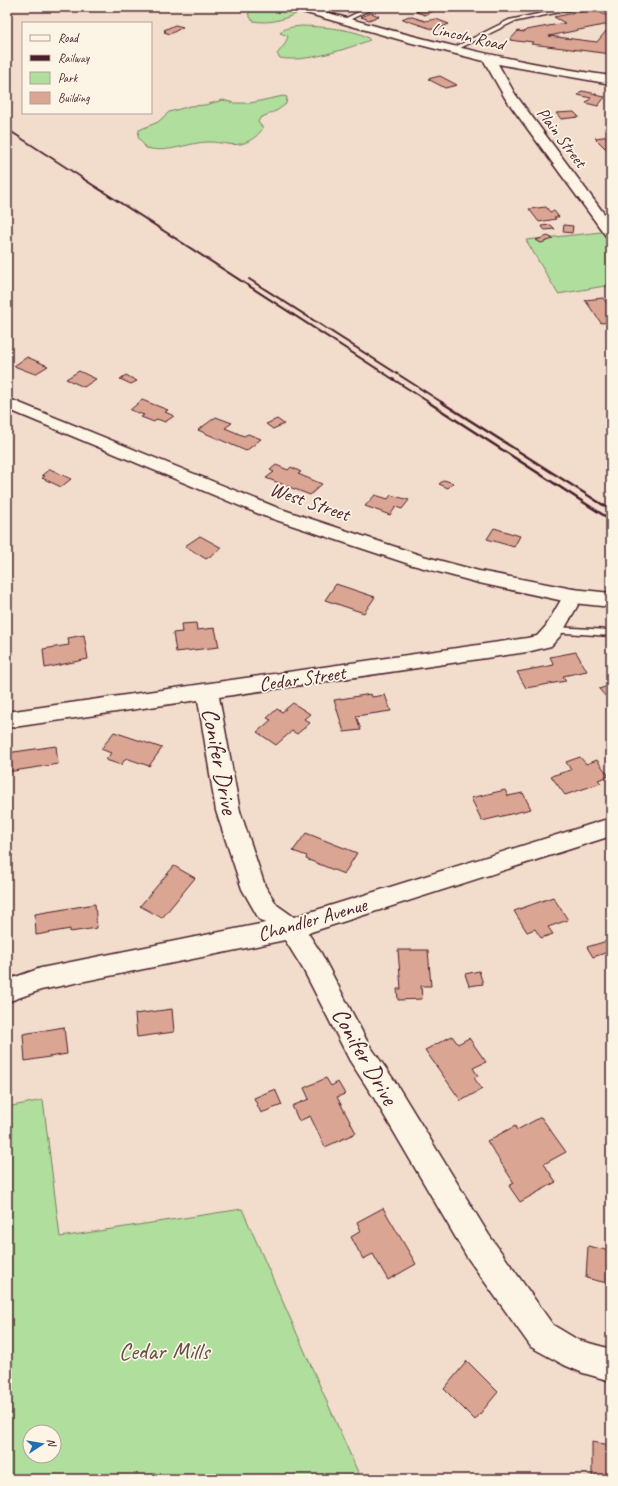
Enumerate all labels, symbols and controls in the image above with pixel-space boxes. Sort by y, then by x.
street label: Lincoln Road [430,18,509,56]
legend [22,22,152,114]
text: Road [58,30,80,46]
text: Railway [58,50,90,66]
text: Park [58,70,79,86]
text: Building [58,90,90,106]
street label: Plain Street [532,103,592,173]
street label: West Street [267,476,355,528]
street label: Cedar Street [257,660,349,697]
street label: Conifer Drive [195,705,245,819]
street label: Chandler Avenue [255,892,371,947]
street label: Conifer Drive [325,1002,406,1112]
park label: Cedar Mills [119,1336,211,1366]
north arrow [22,1424,62,1464]
text: N [44,1437,60,1449]

